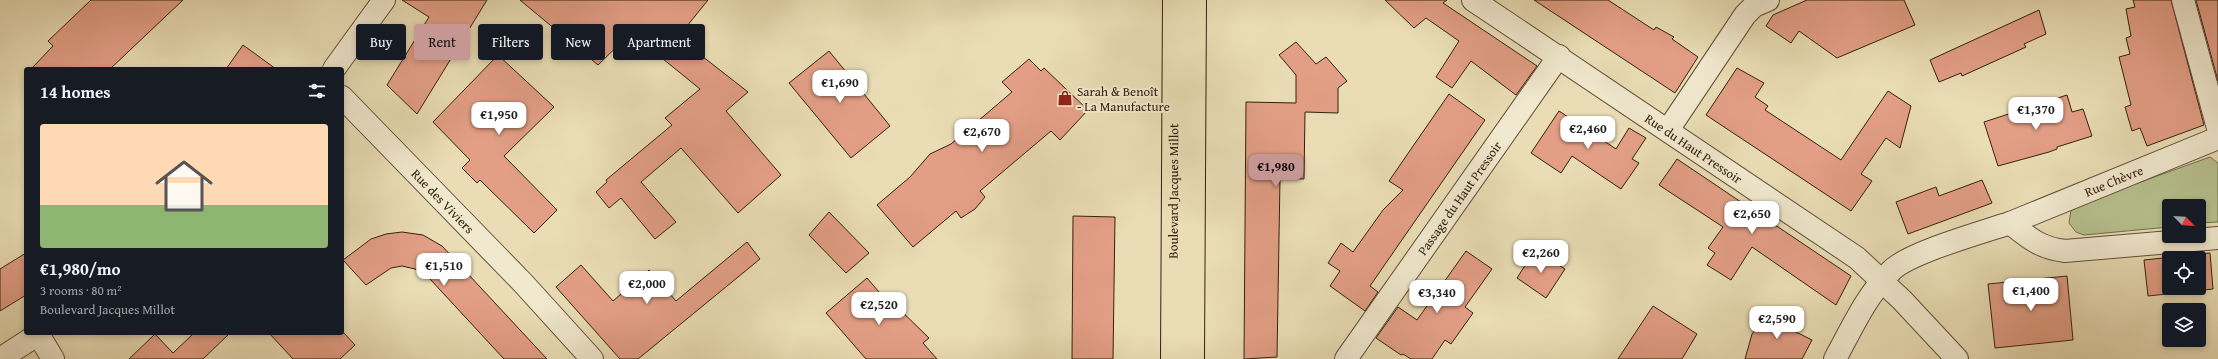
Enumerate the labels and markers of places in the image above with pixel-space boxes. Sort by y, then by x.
pin: €1,690 [807,70,873,104]
place label: Sarah & Benoît - La Manufacture [1077,82,1170,116]
shop icon: Sarah & Benoît - La Manufacture [1056,89,1074,107]
pin: €1,370 [2003,97,2069,131]
pin: €1,950 [466,102,532,136]
pin: €2,460 [1555,116,1621,150]
pin: €2,670 [949,119,1015,153]
pin: €1,980 [1243,154,1309,188]
pin: €2,650 [1719,201,1785,235]
pin: €2,260 [1508,240,1574,274]
pin: €1,510 [411,253,477,287]
pin: €2,000 [614,271,680,305]
pin: €1,400 [1998,278,2064,312]
pin: €3,340 [1404,280,1470,314]
pin: €2,520 [846,292,912,326]
pin: €2,590 [1744,306,1810,340]

